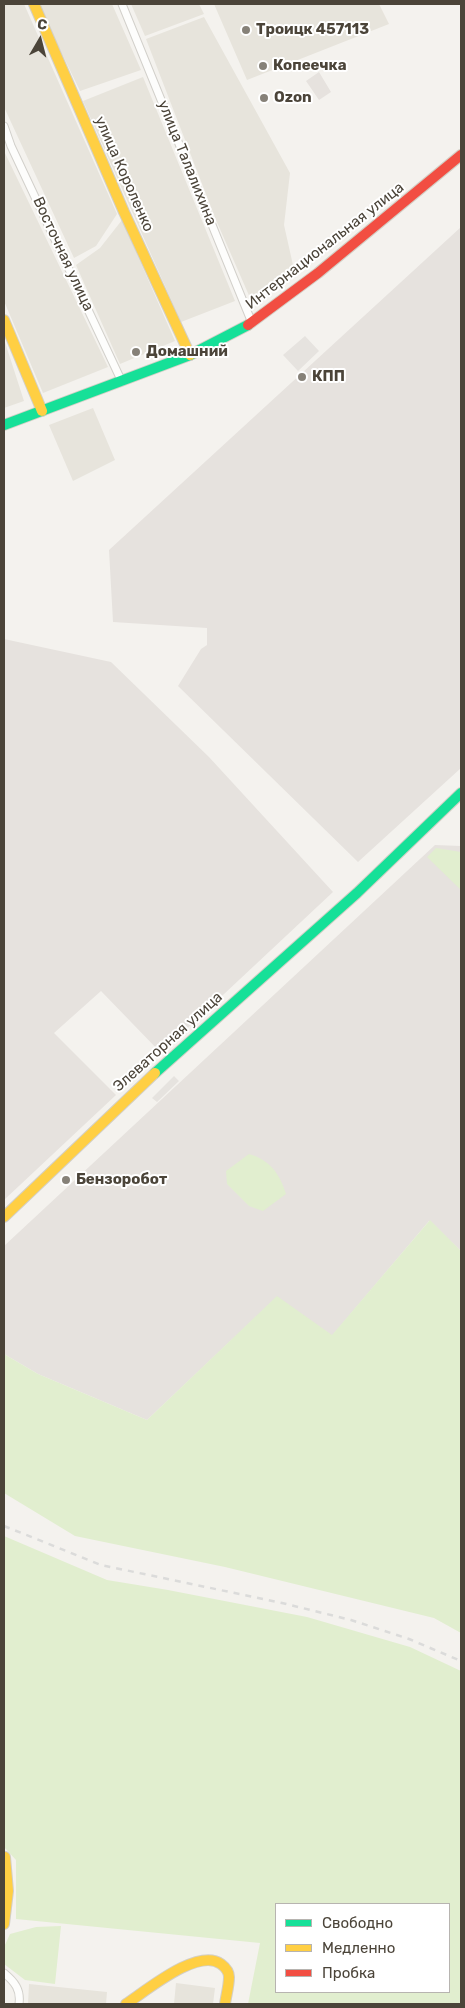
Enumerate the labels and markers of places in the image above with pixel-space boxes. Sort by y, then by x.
place label: Троицк 457113 [256,21,369,39]
marker: Троицк 457113 [240,24,252,36]
place label: Копеечка [273,57,347,75]
marker: Копеечка [257,60,269,72]
place label: Ozon [274,89,312,107]
marker: Ozon [258,92,270,104]
place label: Домашний [146,343,228,361]
marker: Домашний [130,346,142,358]
place label: КПП [312,368,345,386]
marker: КПП [296,371,308,383]
place label: Бензоробот [76,1171,167,1189]
marker: Бензоробот [60,1174,72,1186]

